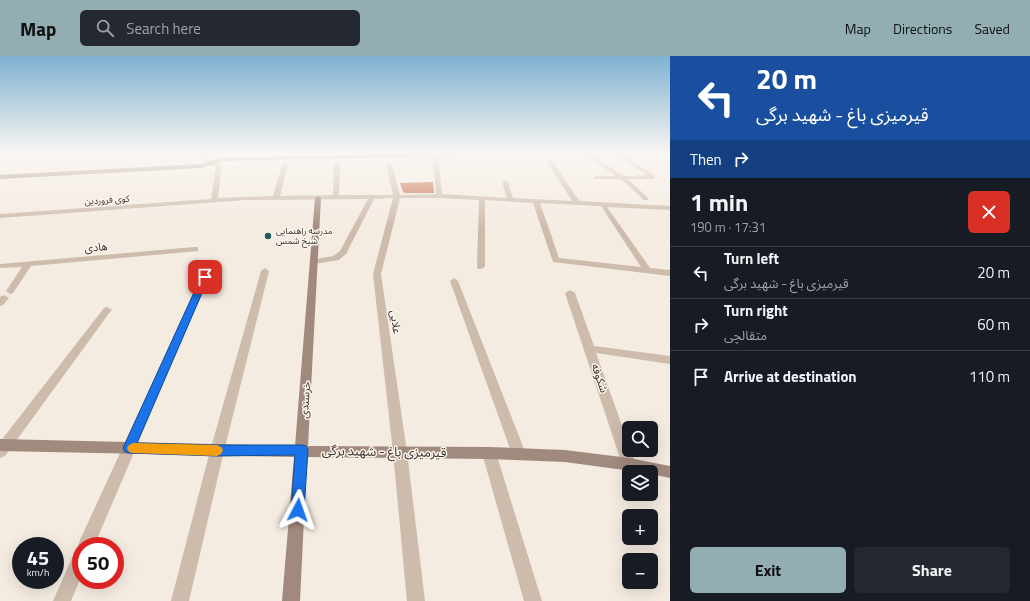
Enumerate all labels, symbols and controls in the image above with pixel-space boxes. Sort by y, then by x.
search box [80,10,360,46]
text: Map [20,14,56,43]
icon: search [94,17,116,39]
text: Search here [126,17,201,40]
text: Map [845,18,871,39]
text: Directions [893,18,952,39]
text: Saved [974,18,1010,39]
text: 20 m [756,57,817,100]
icon: left [690,72,742,124]
text: قیرمیزی باغ - شهید برگی [756,101,929,128]
text: Then [690,148,722,171]
icon: right [730,148,752,170]
text: 1 min [690,184,748,220]
street label: کوی فروردین [84,191,130,208]
button: close [968,191,1010,233]
text: 190 m · 17:31 [690,217,766,237]
place label: مدرسه راهنمایی شیخ شمس [276,224,333,248]
marker: مدرسه راهنمایی شیخ شمس [263,231,273,241]
street label: هادی [84,238,108,256]
text: Turn left [724,247,779,270]
pin [188,260,222,294]
text: 20 m [977,261,1010,284]
icon: left [690,262,712,284]
icon: arrive [194,266,216,288]
text: قیرمیزی باغ - شهید برگی [724,273,849,293]
text: Turn right [724,299,788,322]
street label: علایی [387,309,405,335]
text: 60 m [977,313,1010,336]
icon: right [690,314,712,336]
text: متقالچی [724,325,767,345]
street label: شکوفه [588,361,613,395]
text: Arrive at destination [724,365,857,388]
text: 110 m [969,365,1010,388]
icon: arrive [690,366,712,388]
street label: خرسندی [296,380,314,419]
map controls [622,421,658,589]
button: search [622,421,658,457]
street label: قیرمیزی باغ - شهید برگی [322,440,447,463]
button: layers [622,465,658,501]
position arrow [277,489,319,531]
button: + [622,509,658,545]
speed limit sign: 50 [72,537,124,589]
text: 45 [27,542,49,573]
button: Exit [690,547,846,593]
button: Share [854,547,1010,593]
button: − [622,553,658,589]
text: km/h [27,565,49,580]

